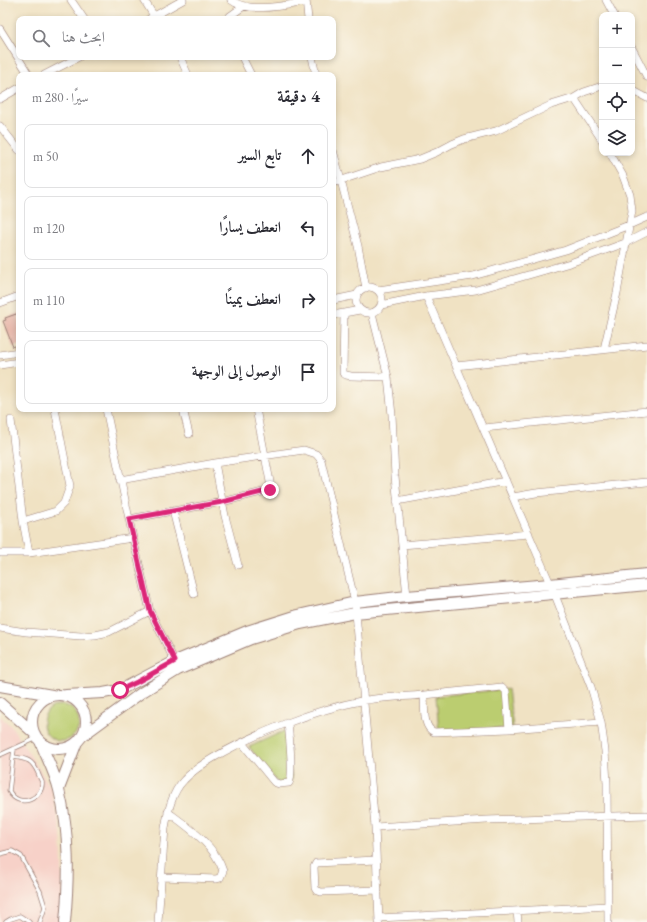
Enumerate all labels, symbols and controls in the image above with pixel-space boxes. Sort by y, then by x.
map controls [599,12,635,156]
button: + [599,12,635,48]
search box [16,16,336,60]
icon: search [30,27,52,49]
text: ابحث هنا [62,27,105,46]
button: − [599,48,635,84]
button: locate [599,84,635,120]
text: 4 دقيقة [277,85,320,107]
text: سيرًا · 280 m [32,89,89,106]
button: layers [599,120,635,156]
text: تابع السير [238,145,281,164]
icon: ahead [297,145,319,167]
text: 50 m [33,148,58,165]
text: انعطف يسارًا [219,217,281,236]
icon: left [297,217,319,239]
text: 120 m [33,220,64,237]
text: انعطف يمينًا [225,289,281,308]
icon: right [297,289,319,311]
text: 110 m [33,292,64,309]
text: الوصول إلى الوجهة [192,361,281,380]
icon: arrive [297,361,319,383]
route end [261,481,279,499]
route start [111,681,129,699]

